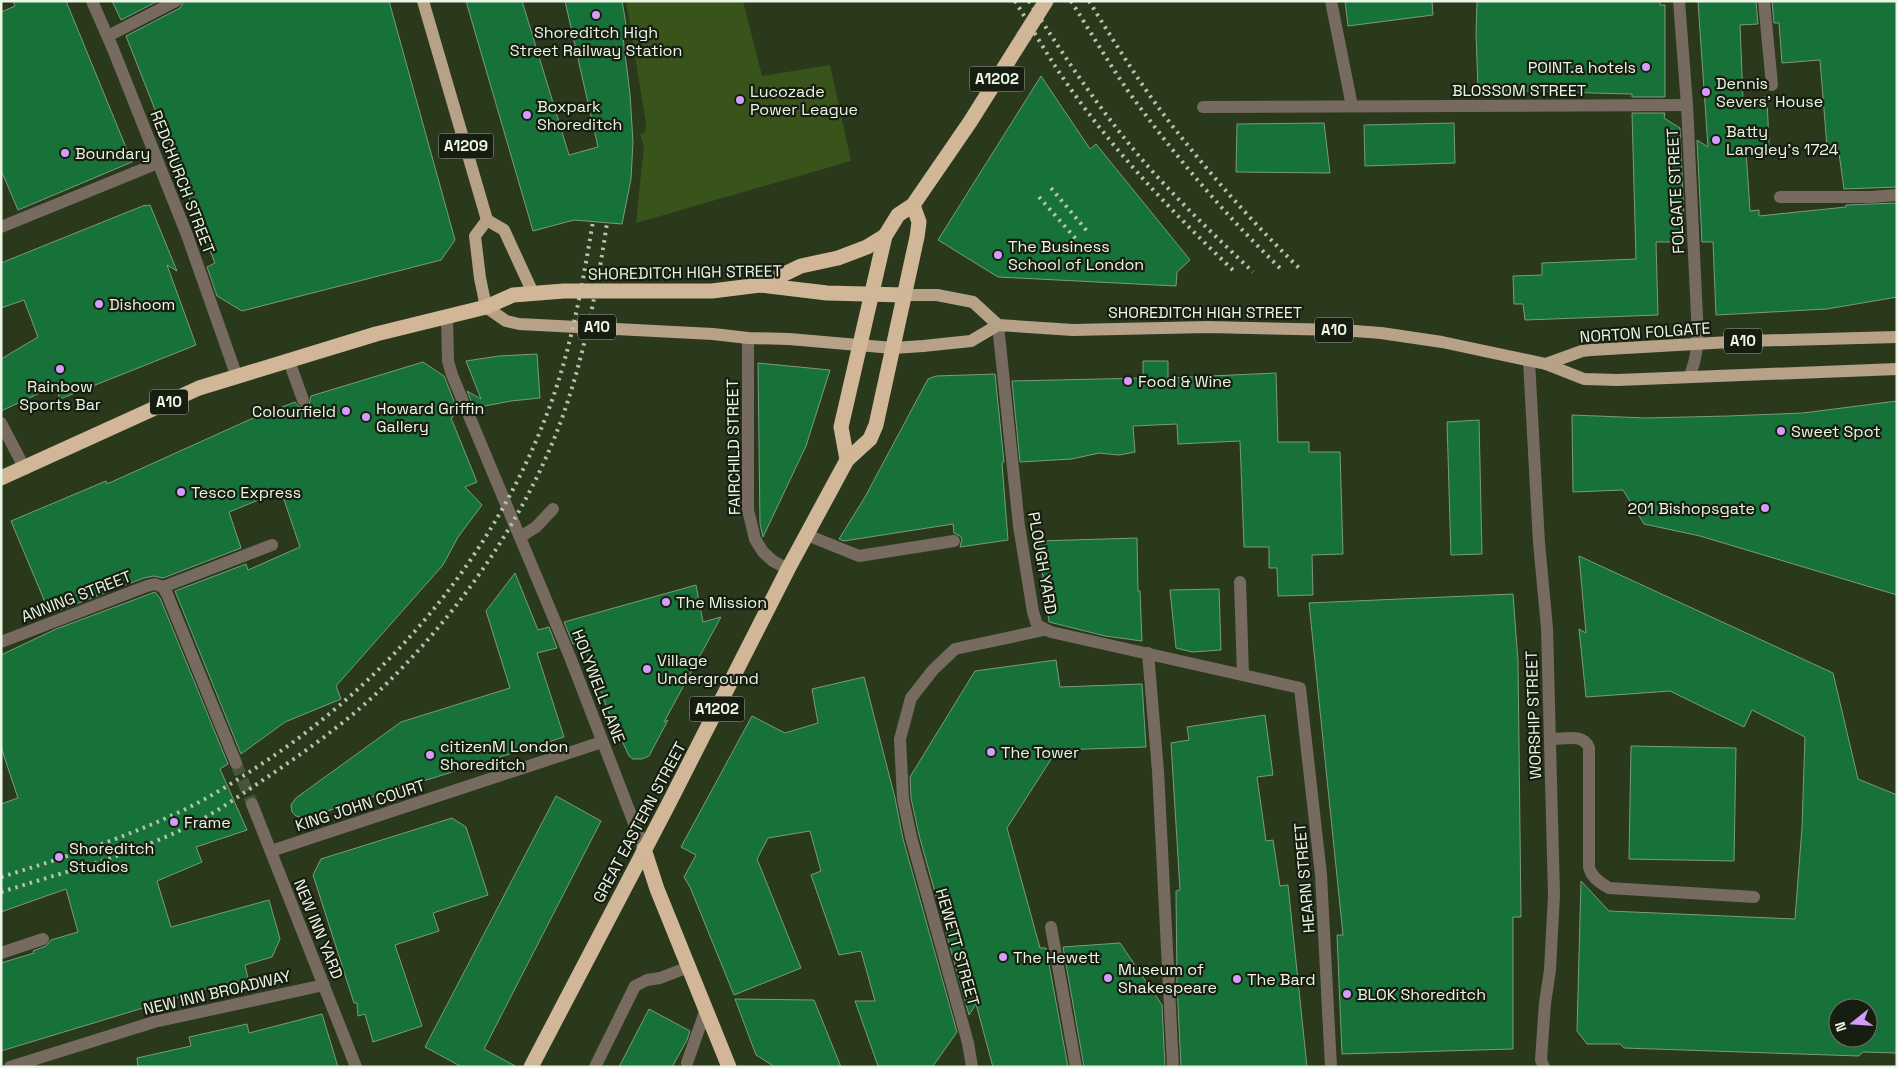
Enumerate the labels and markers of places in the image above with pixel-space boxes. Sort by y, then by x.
marker: Shoreditch High Street Railway Station [590,9,602,21]
place label: Shoreditch High Street Railway Station [510,22,682,61]
place label: POINT.a hotels [1528,57,1636,78]
marker: POINT.a hotels [1640,61,1652,73]
place label: Dennis Severs' House [1716,73,1823,112]
place label: Lucozade Power League [750,81,858,120]
marker: Dennis Severs' House [1700,86,1712,98]
marker: Lucozade Power League [734,94,746,106]
place label: Boxpark Shoreditch [537,96,622,135]
marker: Boxpark Shoreditch [521,109,533,121]
place label: Batty Langley's 1724 [1726,121,1838,160]
marker: Batty Langley's 1724 [1710,134,1722,146]
place label: Boundary [75,143,150,164]
marker: Boundary [59,147,71,159]
place label: The Business School of London [1008,236,1144,275]
marker: The Business School of London [992,249,1004,261]
place label: Dishoom [109,294,175,315]
marker: Dishoom [93,298,105,310]
marker: Rainbow Sports Bar [54,363,66,375]
place label: Food & Wine [1138,371,1232,392]
marker: Food & Wine [1122,375,1134,387]
place label: Rainbow Sports Bar [19,376,101,415]
place label: Howard Griffin Gallery [376,398,484,437]
place label: Colourfield [252,401,336,422]
marker: Colourfield [340,405,352,417]
marker: Howard Griffin Gallery [360,411,372,423]
place label: Sweet Spot [1791,421,1881,442]
marker: Sweet Spot [1775,425,1787,437]
place label: Tesco Express [191,482,301,503]
marker: Tesco Express [175,486,187,498]
place label: 201 Bishopsgate [1627,498,1755,519]
marker: 201 Bishopsgate [1759,502,1771,514]
place label: The Mission [676,592,767,613]
marker: The Mission [660,596,672,608]
place label: Village Underground [657,650,759,689]
marker: Village Underground [641,663,653,675]
place label: citizenM London Shoreditch [440,736,568,775]
place label: The Tower [1001,742,1079,763]
marker: The Tower [985,746,997,758]
marker: citizenM London Shoreditch [424,749,436,761]
place label: Frame [184,812,231,833]
marker: Frame [168,816,180,828]
place label: Shoreditch Studios [69,838,154,877]
marker: Shoreditch Studios [53,851,65,863]
place label: The Hewett [1013,947,1100,968]
marker: The Hewett [997,951,1009,963]
place label: Museum of Shakespeare [1118,959,1217,998]
place label: The Bard [1247,969,1316,990]
marker: Museum of Shakespeare [1102,972,1114,984]
marker: The Bard [1231,973,1243,985]
place label: BLOK Shoreditch [1357,984,1486,1005]
marker: BLOK Shoreditch [1341,988,1353,1000]

